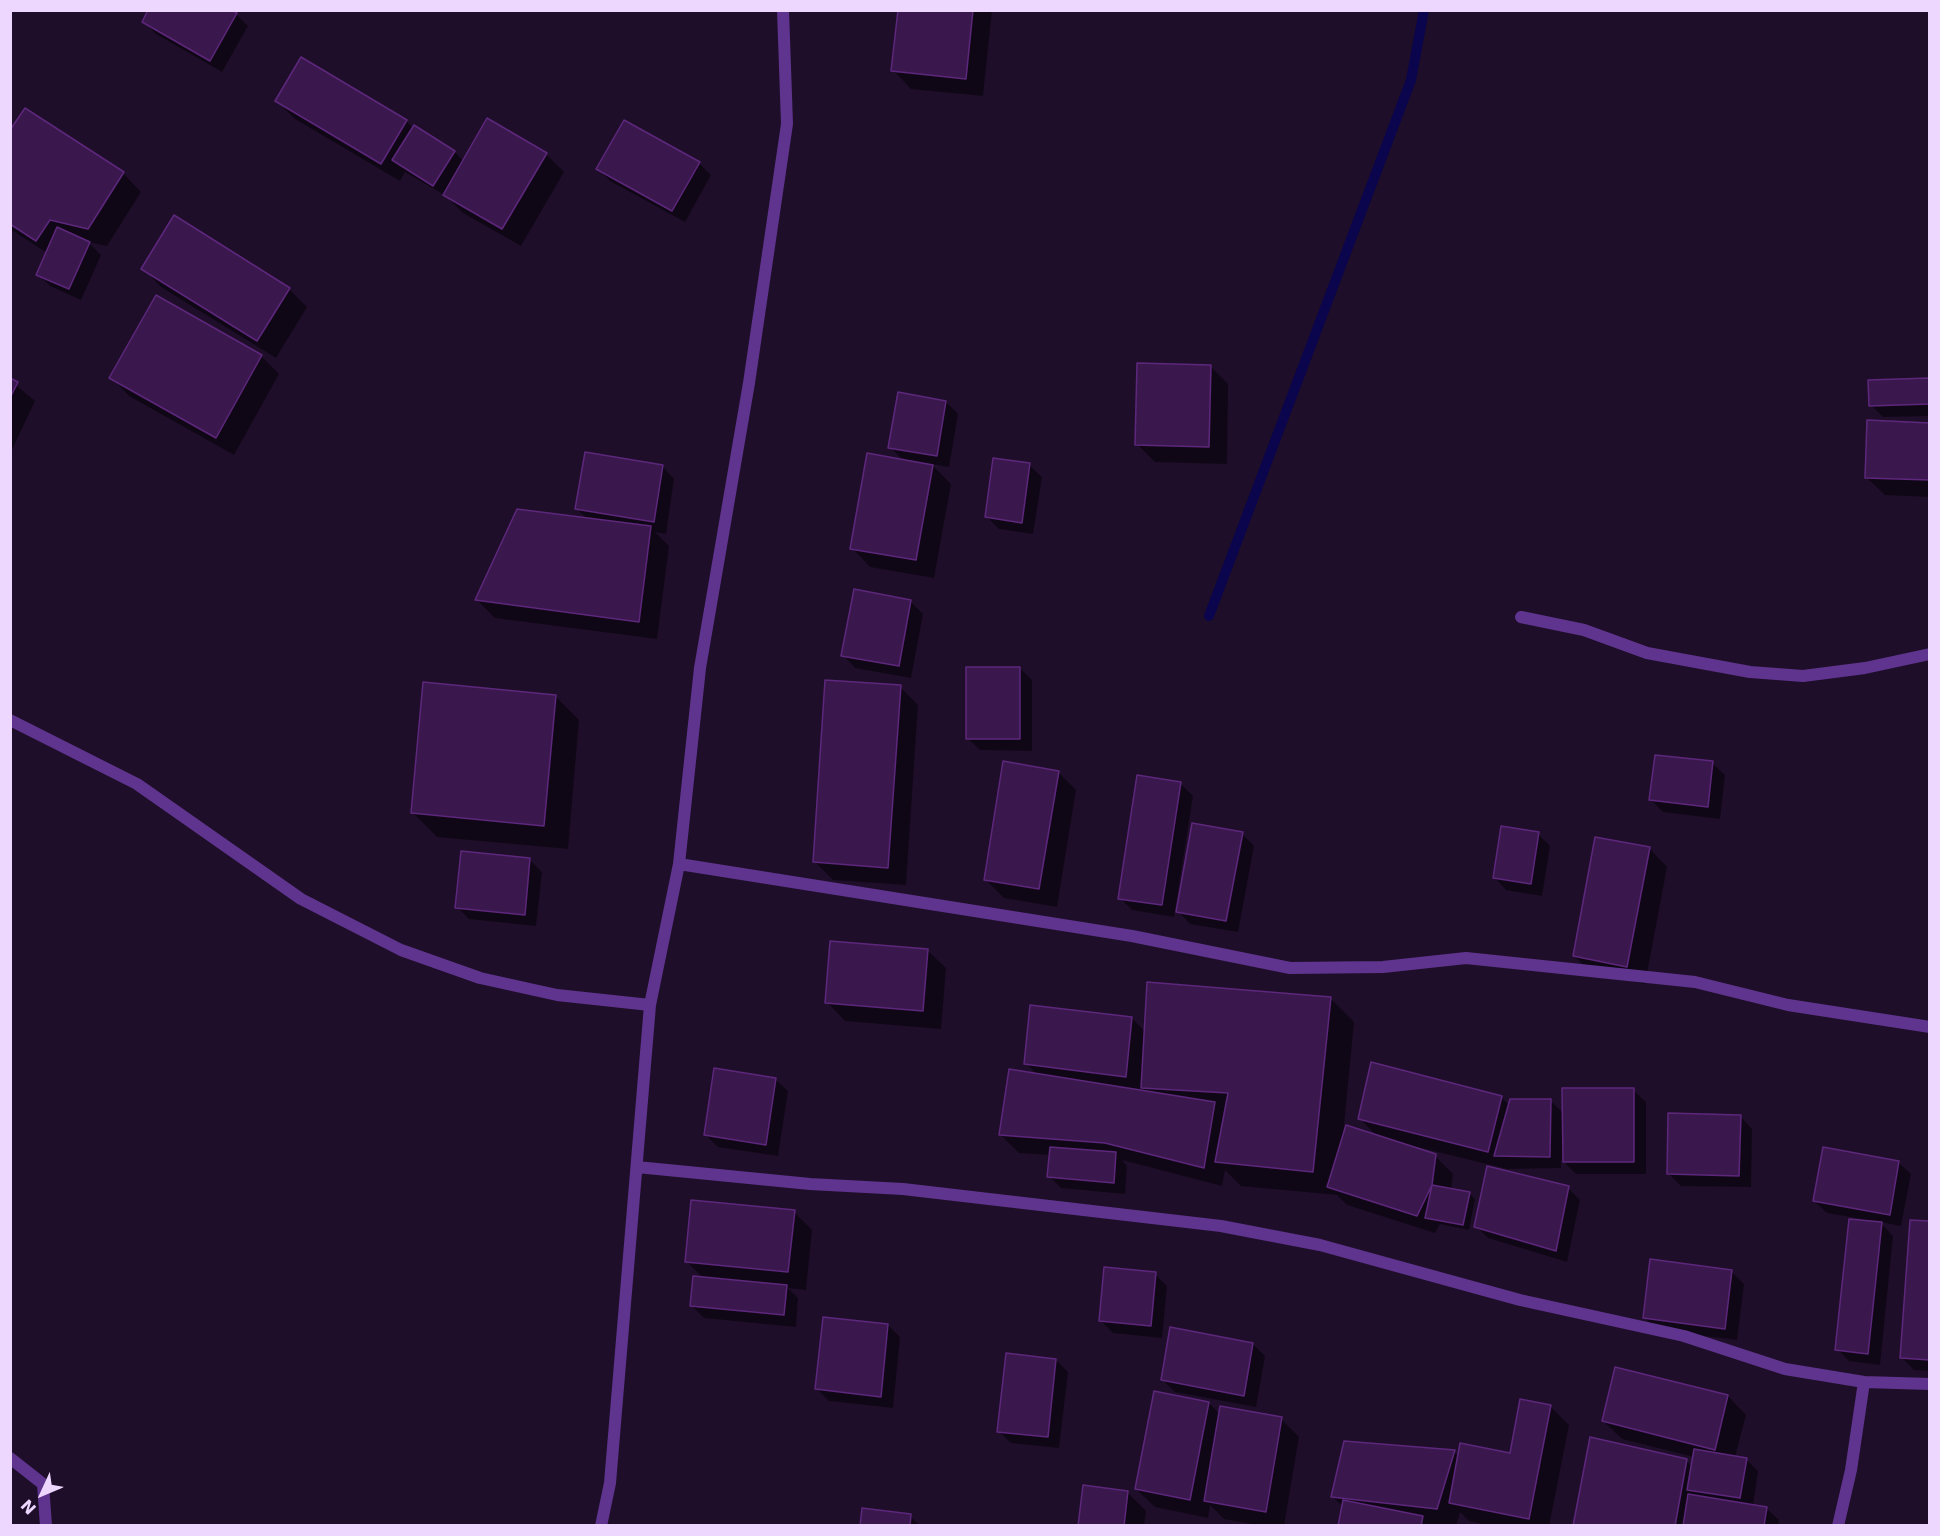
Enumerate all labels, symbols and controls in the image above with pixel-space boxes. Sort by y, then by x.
north arrow [12,1464,72,1524]
text: N [17,1495,40,1518]

